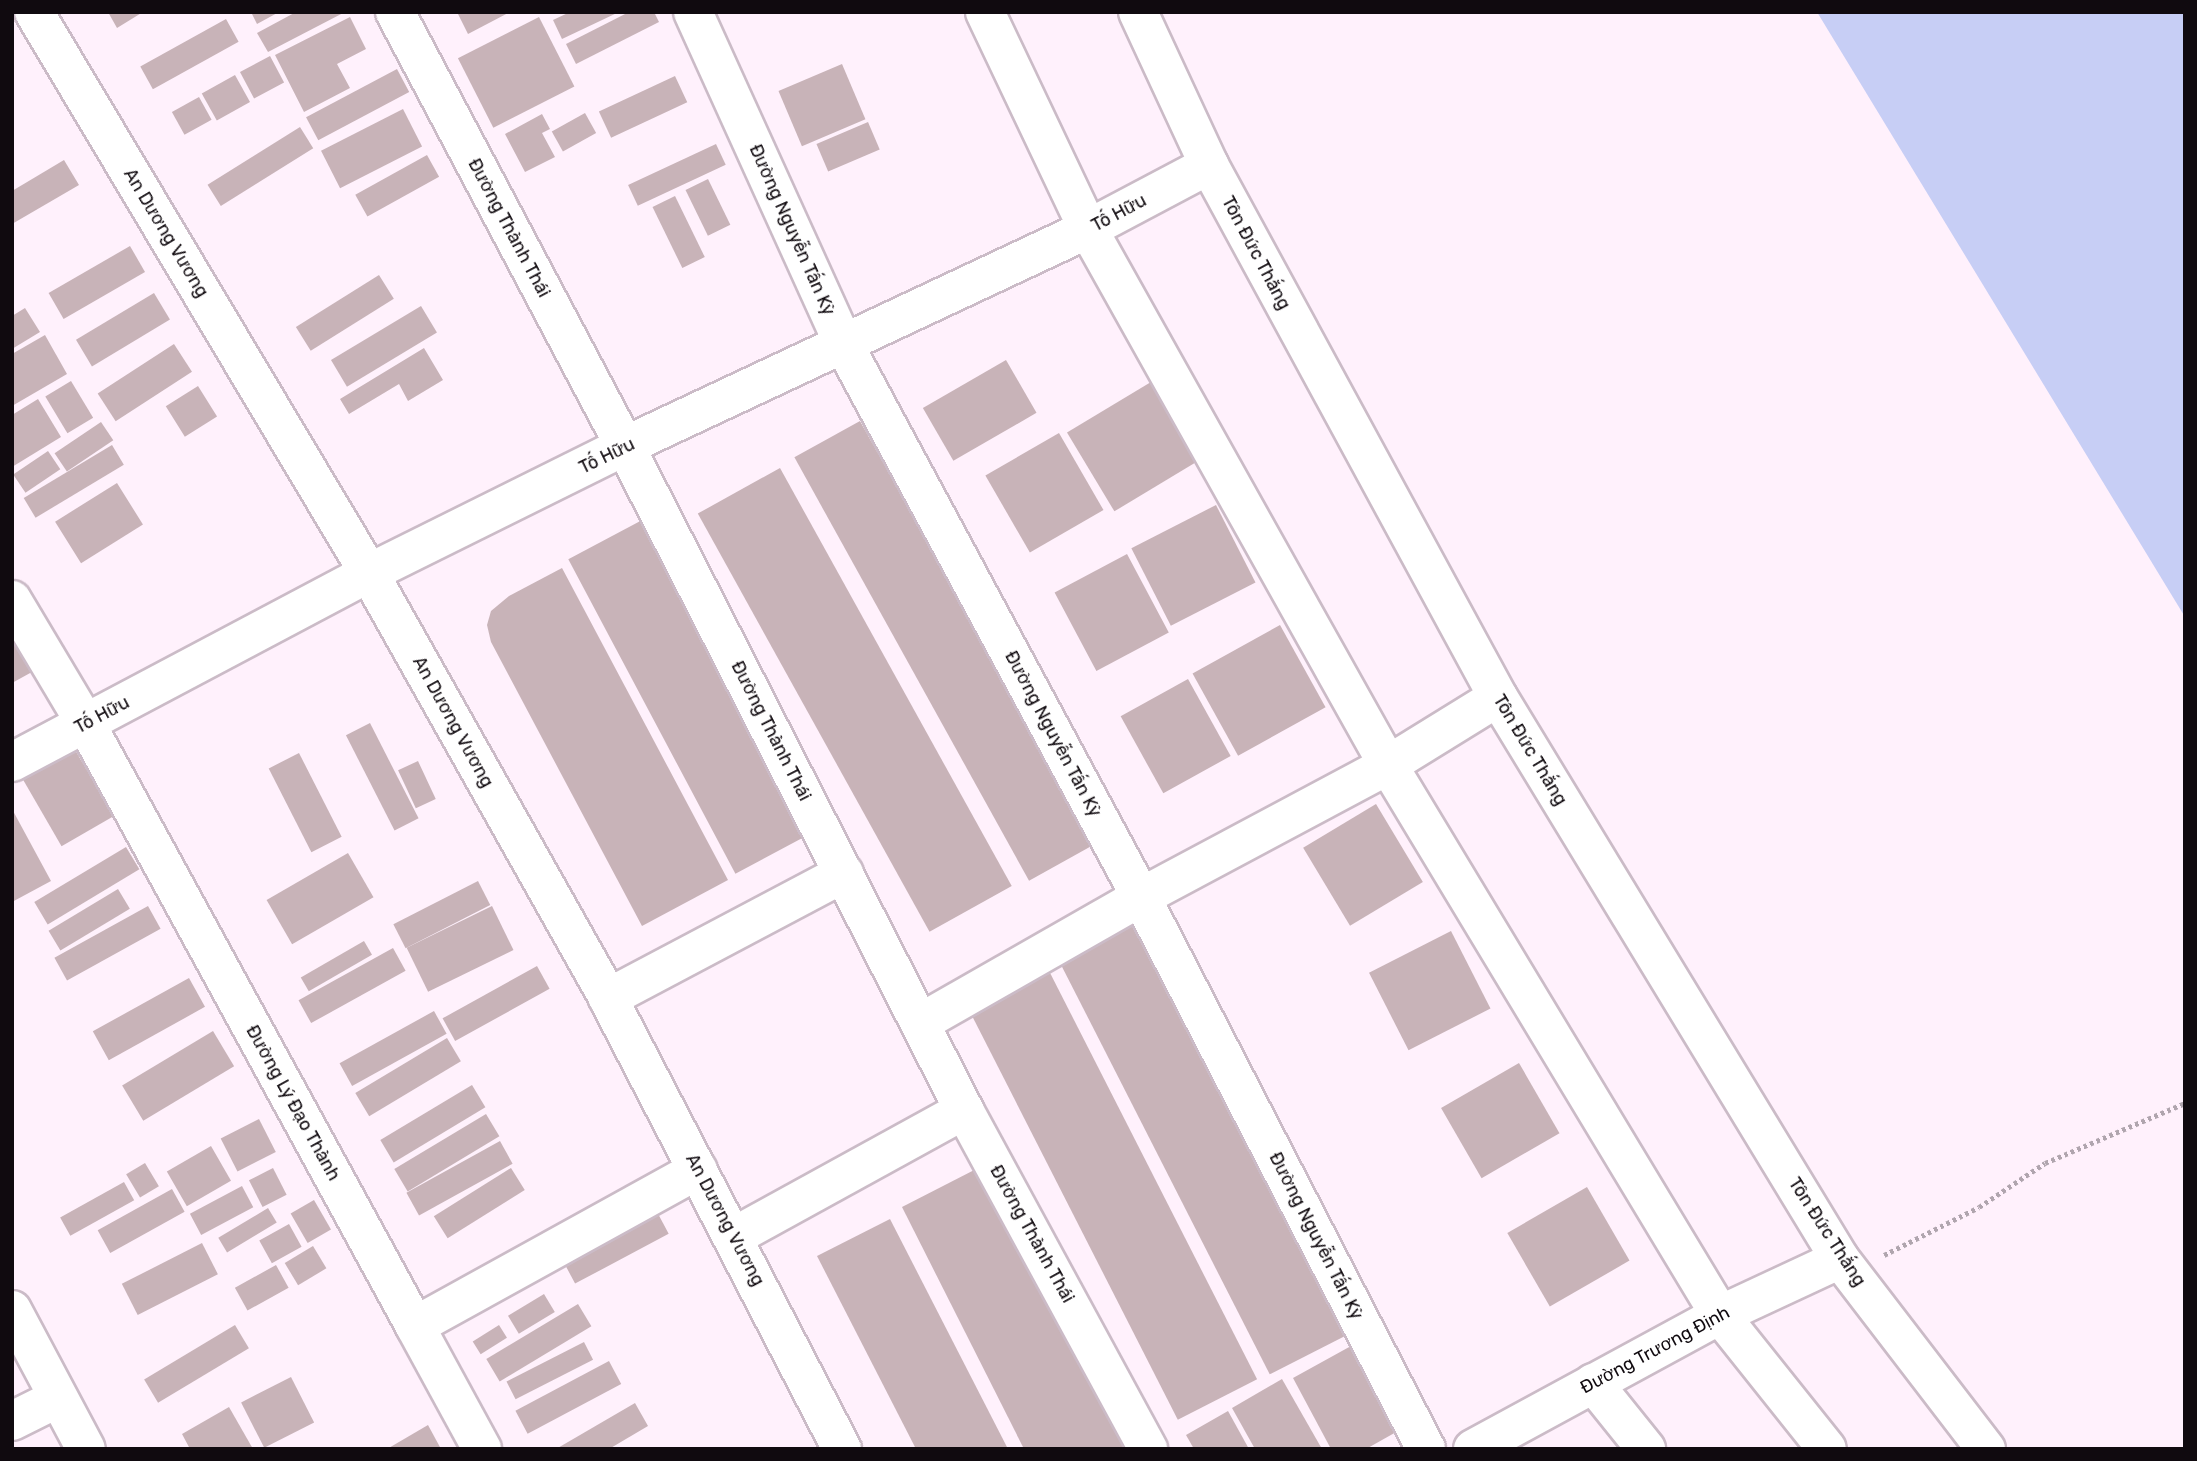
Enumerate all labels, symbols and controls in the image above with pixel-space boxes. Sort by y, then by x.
street label: Đường Nguyễn Tấn Kỳ [744,141,840,319]
street label: Đường Thành Thái [463,154,555,302]
street label: An Dương Vương [119,164,213,302]
street label: Tố Hữu [1088,190,1150,236]
street label: Tôn Đức Thắng [1217,192,1295,314]
street label: Tố Hữu [576,433,638,479]
street label: Đường Nguyễn Tấn Kỳ [1000,647,1106,821]
street label: An Dương Vương [408,652,498,792]
street label: Đường Thành Thái [726,657,816,805]
street label: Tôn Đức Thắng [1488,690,1572,810]
street label: Tố Hữu [71,692,133,738]
street label: Đường Lý Đạo Thành [241,1021,345,1185]
street label: Đường Nguyễn Tấn Kỳ [1264,1148,1368,1324]
street label: An Dương Vương [681,1150,769,1290]
street label: Đường Thành Thái [985,1161,1079,1307]
street label: Tôn Đức Thắng [1784,1173,1870,1291]
street label: Đường Trương Định [1576,1301,1734,1399]

